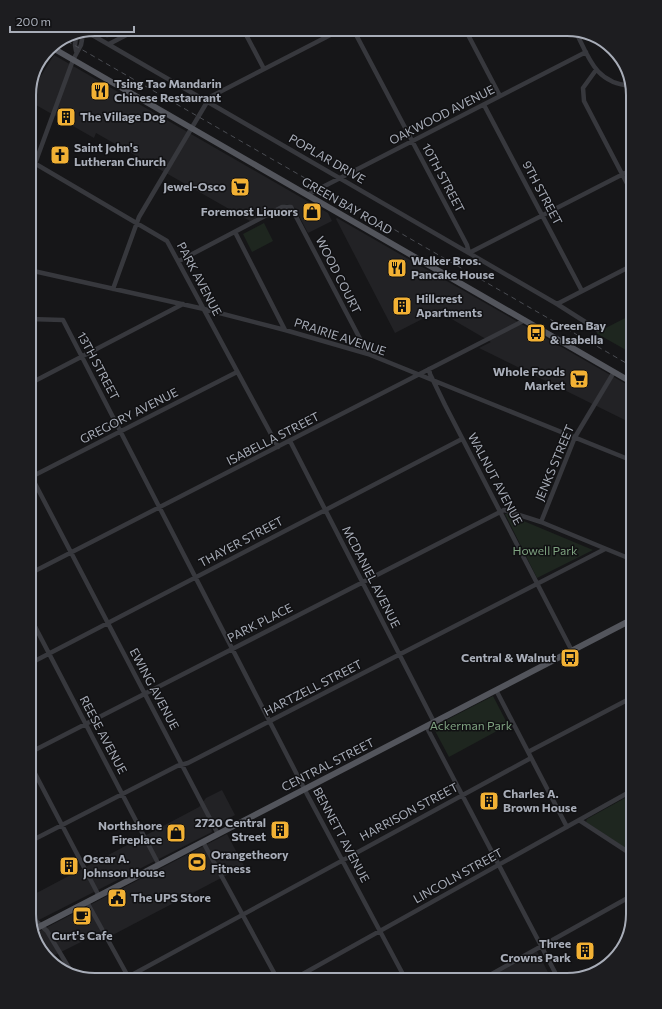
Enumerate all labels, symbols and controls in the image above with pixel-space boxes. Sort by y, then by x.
scale bar [10,8,134,34]
text: 200 m [16,14,51,28]
place label: Tsing Tao Mandarin Chinese Restaurant [114,76,222,104]
restaurant icon: Tsing Tao Mandarin Chinese Restaurant [89,80,111,102]
street label: OAKWOOD AVENUE [387,81,496,147]
building icon: The Village Dog [55,106,77,128]
place label: The Village Dog [80,109,166,123]
street label: POPLAR DRIVE [287,131,368,186]
place label: Saint John's Lutheran Church [74,140,166,168]
street label: 10TH STREET [420,141,468,215]
church icon: Saint John's Lutheran Church [49,144,71,166]
street label: 9TH STREET [520,158,566,227]
street label: GREEN BAY ROAD [300,174,395,237]
supermarket icon: Jewel-Osco [229,176,251,198]
place label: Jewel-Osco [163,179,226,194]
shop icon: Foremost Liquors [301,201,323,223]
place label: Foremost Liquors [201,204,298,218]
street label: WOOD COURT [313,233,365,316]
street label: PARK AVENUE [175,239,225,318]
place label: Walker Bros. Pancake House [411,253,494,281]
restaurant icon: Walker Bros. Pancake House [386,257,408,279]
place label: Hillcrest Apartments [416,291,483,319]
building icon: Hillcrest Apartments [391,295,413,317]
street label: PRAIRIE AVENUE [293,315,388,357]
place label: Green Bay & Isabella [550,318,607,346]
bus stop icon: Green Bay & Isabella [525,322,547,344]
street label: 13TH STREET [75,329,123,402]
place label: Whole Foods Market [493,364,565,392]
supermarket icon: Whole Foods Market [568,368,590,390]
street label: GREGORY AVENUE [77,384,180,446]
street label: ISABELLA STREET [224,408,322,468]
street label: JENKS STREET [532,422,578,503]
street label: WALNUT AVENUE [466,430,526,527]
street label: THAYER STREET [196,513,285,569]
street label: MCDANIEL AVENUE [340,523,404,630]
park label: Howell Park [512,543,578,557]
street label: PARK PLACE [225,600,294,645]
street label: EWING AVENUE [127,645,182,732]
bus stop icon: Central & Walnut [559,647,581,669]
place label: Central & Walnut [461,650,556,664]
street label: HARTZELL STREET [261,656,364,718]
street label: REESE AVENUE [77,693,130,776]
park label: Ackerman Park [430,718,513,732]
street label: CENTRAL STREET [279,735,376,794]
street label: HARRISON STREET [357,779,460,843]
street label: BENNETT AVENUE [311,785,373,884]
place label: Charles A. Brown House [503,786,577,814]
building icon: Charles A. Brown House [478,790,500,812]
place label: 2720 Central Street [195,815,266,843]
place label: Northshore Fireplace [98,818,162,846]
building icon: 2720 Central Street [269,819,291,841]
shop icon: Northshore Fireplace [165,822,187,844]
street label: LINCOLN STREET [410,845,505,906]
place label: Orangetheory Fitness [211,847,289,875]
place label: Oscar A. Johnson House [83,851,165,880]
sports icon: Orangetheory Fitness [186,851,208,873]
building icon: Oscar A. Johnson House [58,855,80,877]
public building icon: The UPS Store [106,887,128,909]
place label: The UPS Store [131,890,211,904]
cafe icon: Curt's Cafe [71,905,93,927]
place label: Curt's Cafe [51,928,113,942]
place label: Three Crowns Park [500,936,571,964]
building icon: Three Crowns Park [574,940,596,962]

